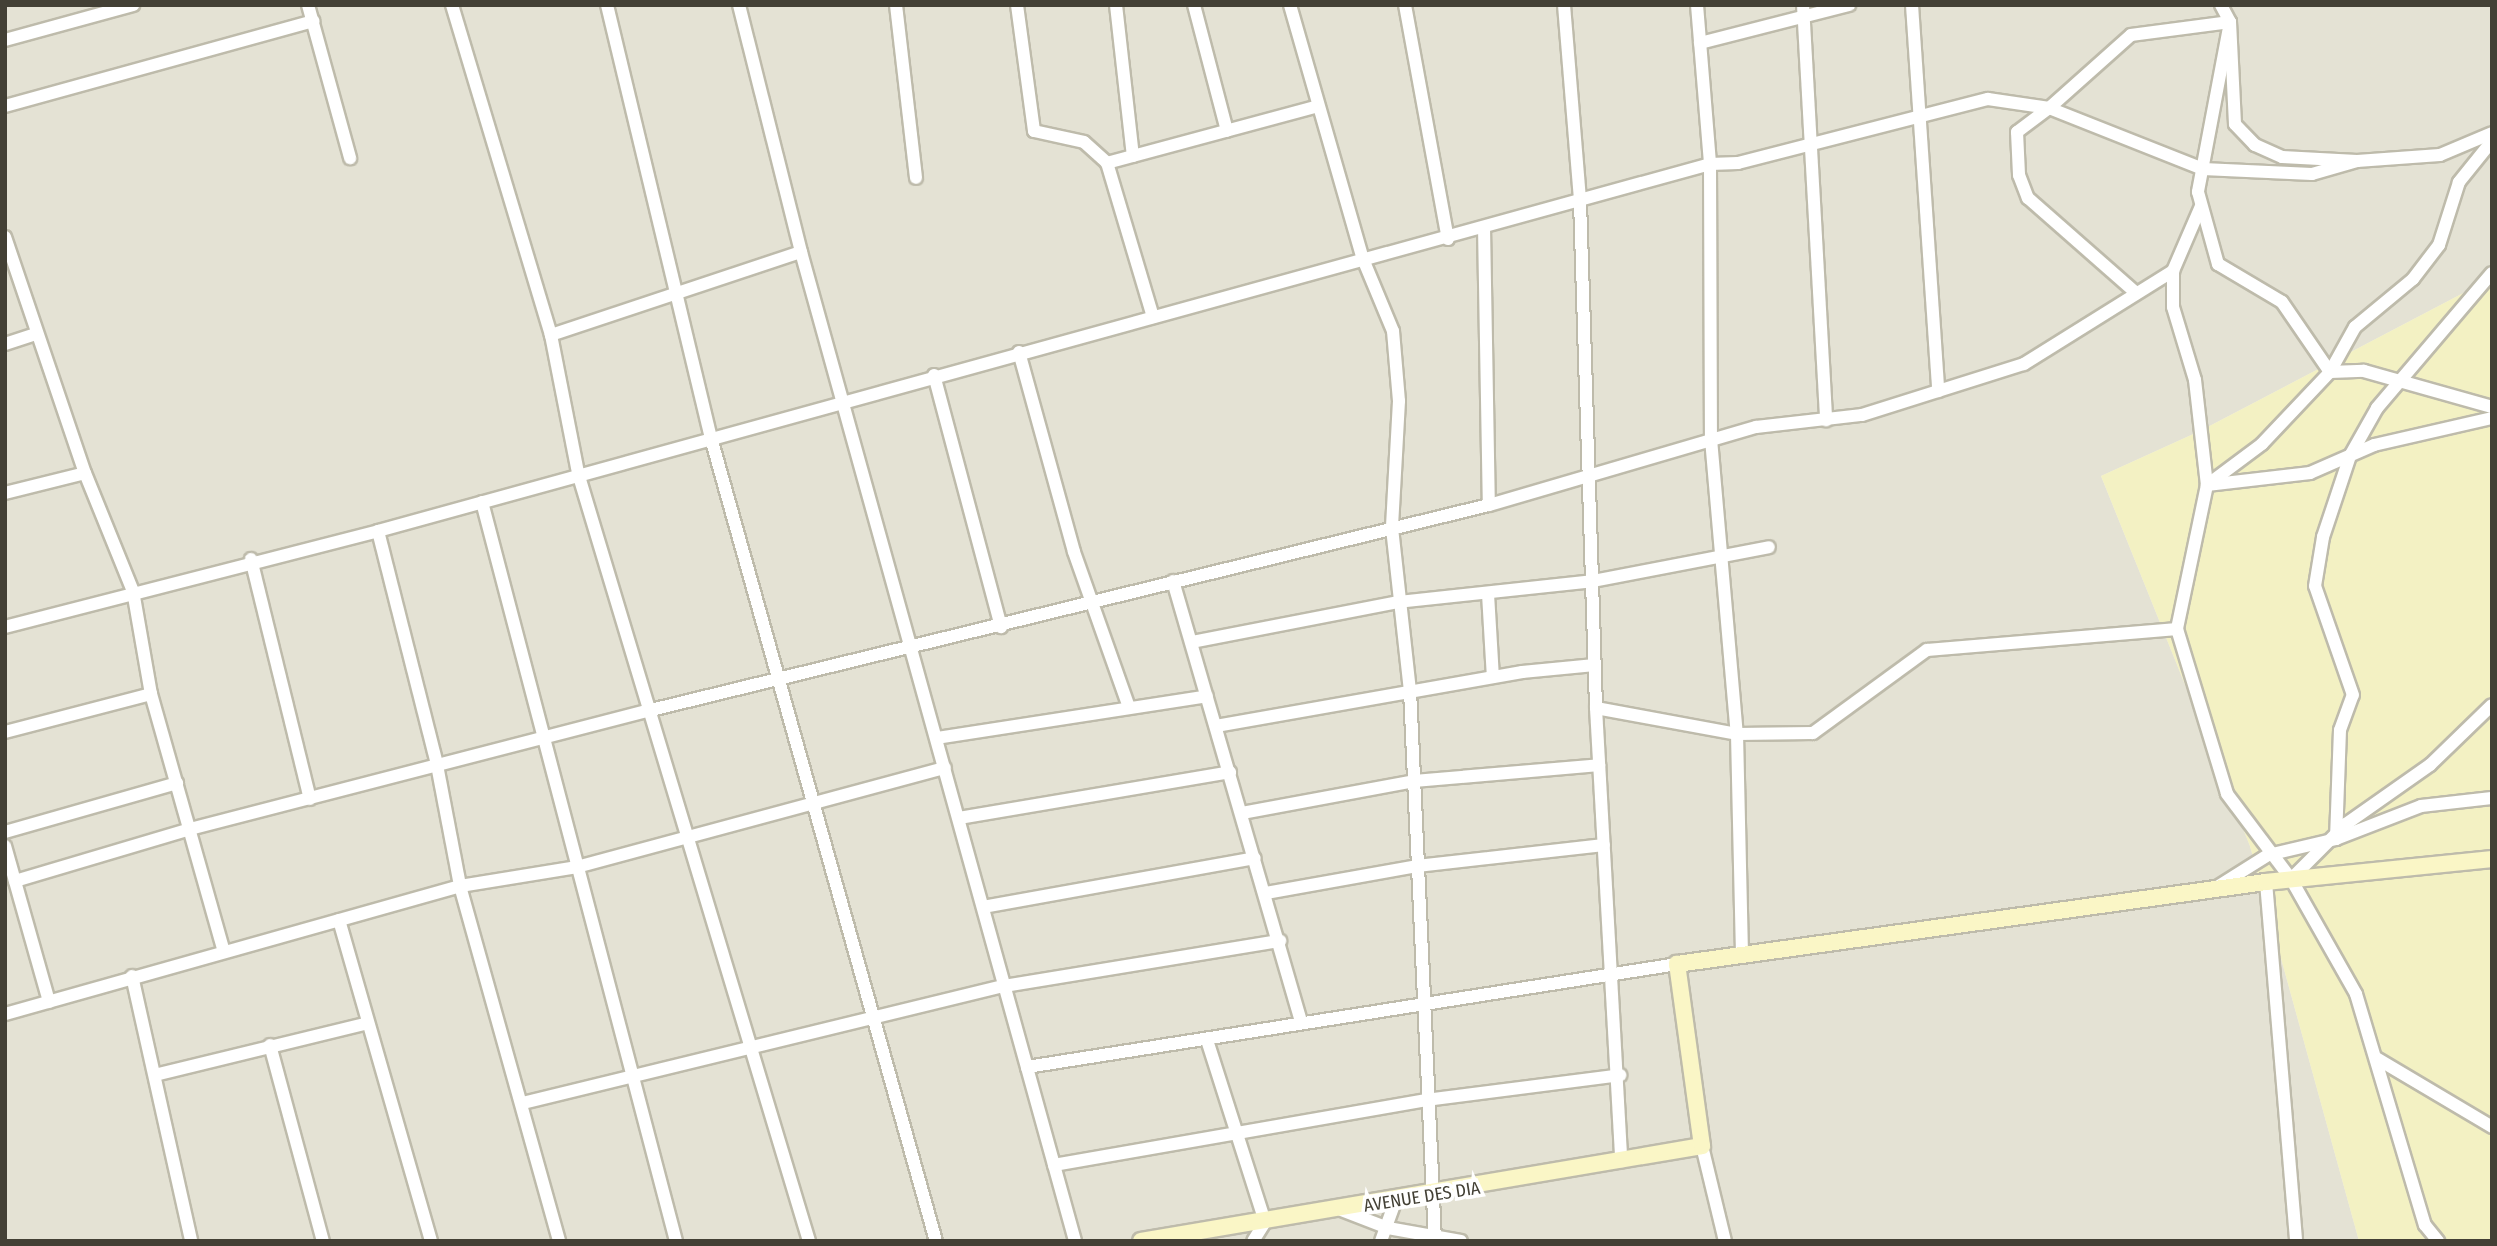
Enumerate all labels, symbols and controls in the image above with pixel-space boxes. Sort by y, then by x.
street label: AVENUE DES DIA [1362,1177,1482,1217]

